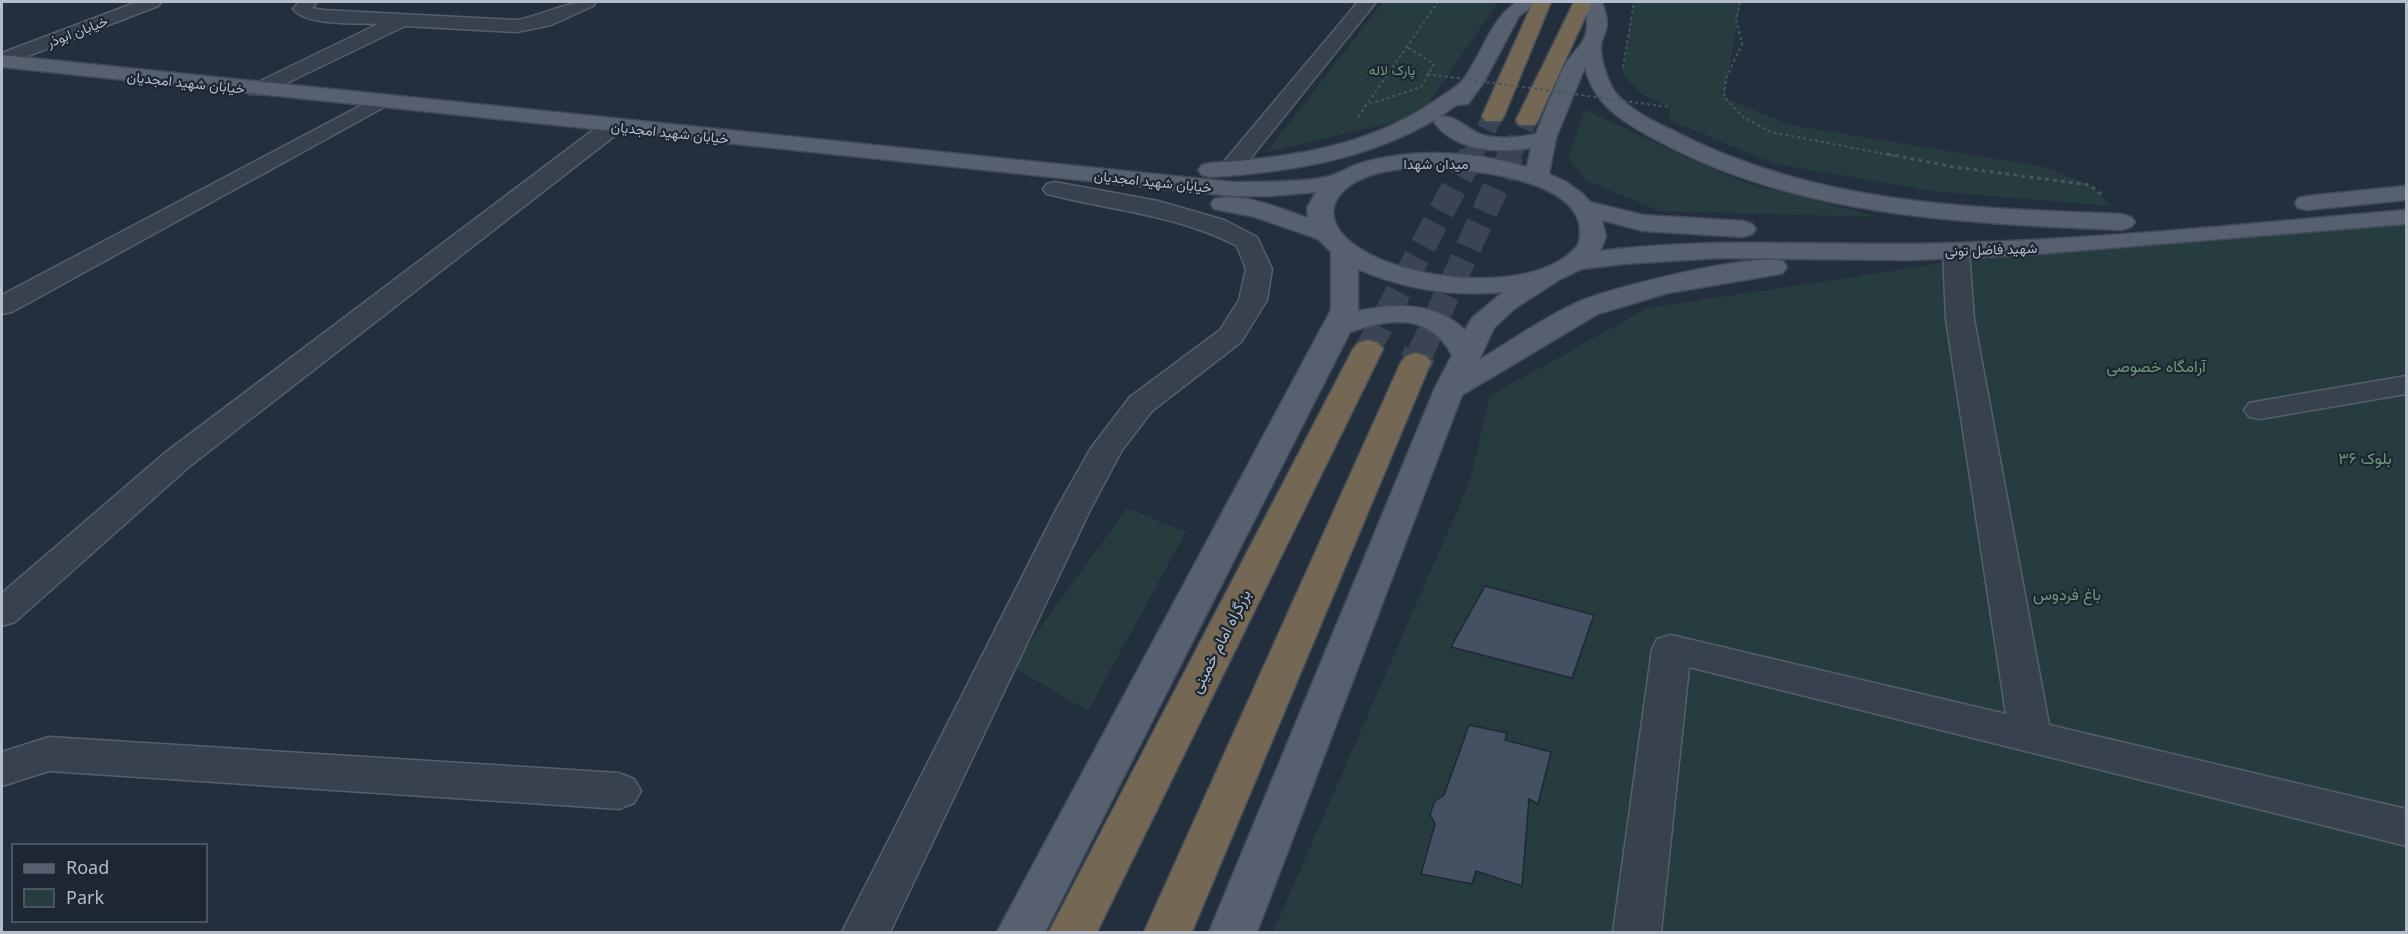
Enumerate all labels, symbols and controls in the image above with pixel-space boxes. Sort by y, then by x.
street label: خیابان ابوذر [43,11,110,52]
park label: پارک لاله [1369,60,1415,80]
street label: خیابان شهید امجدیان [126,66,246,98]
street label: خیابان شهید امجدیان [610,116,730,148]
street label: میدان شهدا [1403,154,1469,173]
street label: خیابان شهید امجدیان [1093,165,1213,197]
street label: شهید فاضل تونی [1944,238,2038,260]
park label: آرامگاه خصوصی [2106,355,2207,377]
park label: بلوک ۳۶ [2338,447,2392,469]
park label: باغ فردوس [2033,583,2101,606]
street label: بزرگراه امام خمینی [1184,585,1256,697]
legend [12,844,207,922]
text: Road [66,855,109,879]
text: Park [66,885,104,909]

